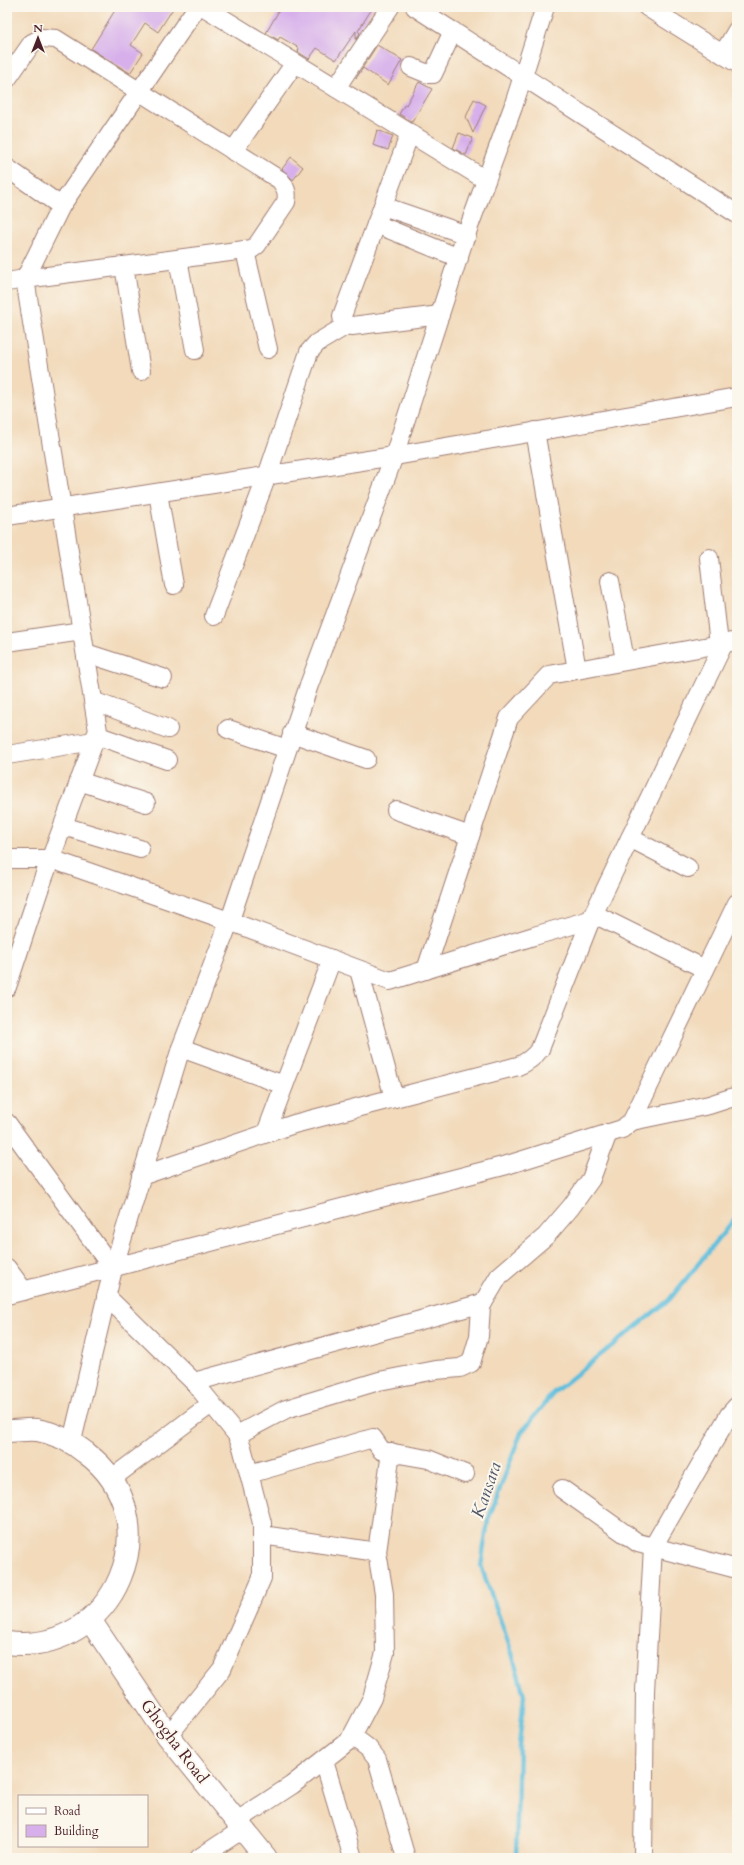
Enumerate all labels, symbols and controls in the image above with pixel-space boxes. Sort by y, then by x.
north arrow [18,18,58,58]
text: N [33,21,43,36]
water label: Kansara [465,1459,508,1522]
street label: Ghogha Road [135,1694,214,1788]
legend [18,1795,148,1847]
text: Road [54,1803,81,1819]
text: Building [54,1823,99,1839]

